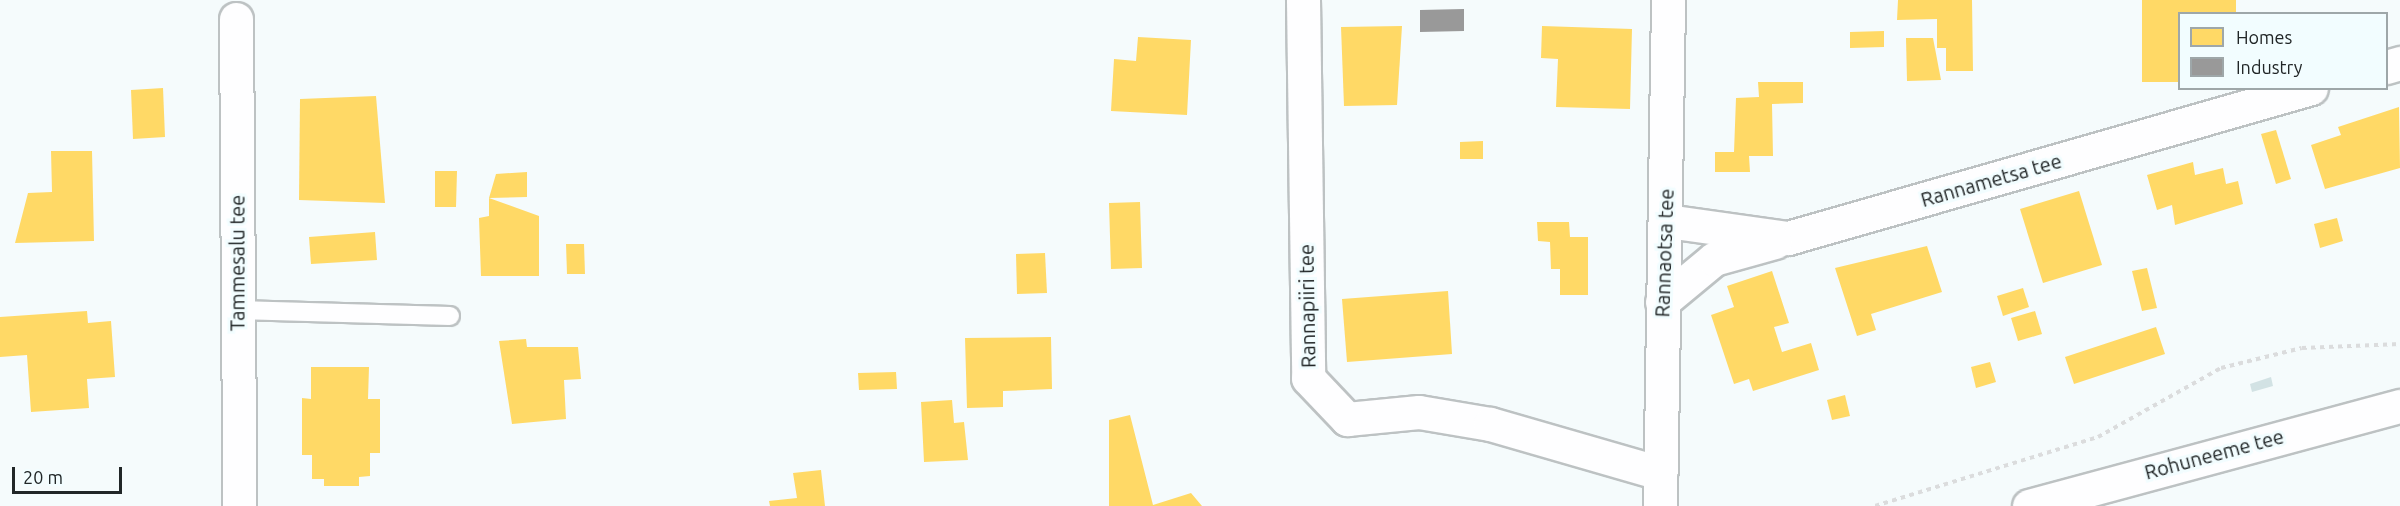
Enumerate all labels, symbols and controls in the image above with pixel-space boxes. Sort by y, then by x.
legend [2178,12,2388,90]
text: Homes [2236,27,2292,47]
text: Industry [2236,57,2302,77]
street label: Rannametsa tee [1918,148,2064,212]
street label: Rannaotsa tee [1650,188,1678,318]
street label: Tammesalu tee [225,195,249,331]
street label: Rannapiiri tee [1294,244,1320,368]
street label: Rohuneeme tee [2142,424,2286,484]
scale bar [15,455,124,493]
text: 20 m [23,467,63,487]

